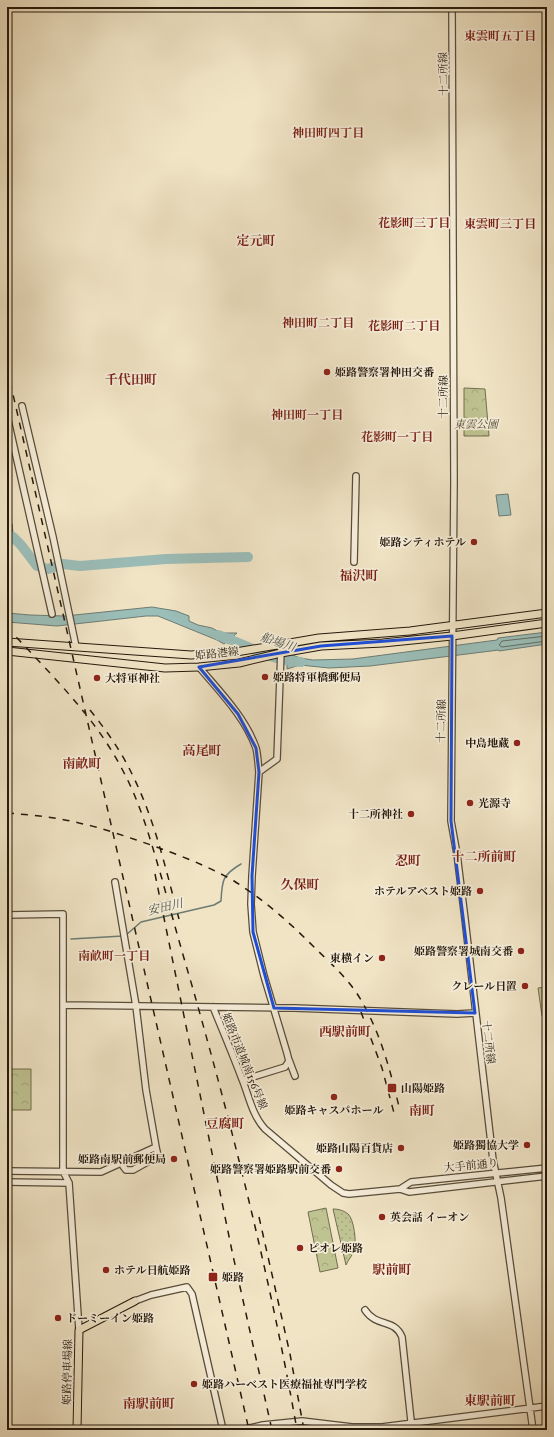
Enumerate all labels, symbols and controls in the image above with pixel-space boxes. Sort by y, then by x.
district label: 東雲町五丁目 [464,29,536,43]
street label: 十二所線 [437,52,450,96]
district label: 神田町四丁目 [292,126,364,140]
district label: 花影町三丁目 [378,216,450,230]
district label: 東雲町三丁目 [464,217,536,231]
district label: 定元町 [236,233,276,249]
district label: 神田町二丁目 [282,316,354,330]
district label: 花影町二丁目 [368,319,440,333]
place label: 姫路警察署神田交番 [335,366,435,379]
marker: 姫路警察署神田交番 [322,367,332,377]
district label: 千代田町 [105,372,157,388]
street label: 十二所線 [437,375,450,419]
district label: 神田町一丁目 [271,408,343,422]
park label: 東雲公園 [454,418,500,431]
district label: 花影町一丁目 [361,430,433,444]
place label: 姫路シティホテル [379,536,466,549]
marker: 姫路シティホテル [469,537,479,547]
district label: 福沢町 [339,568,379,584]
water label: 船場川 [259,630,299,655]
street label: 姫路港線 [194,645,240,662]
place label: 姫路将軍橋郵便局 [273,671,361,684]
place label: 大将軍神社 [105,672,160,685]
marker: 姫路将軍橋郵便局 [260,672,270,682]
marker: 大将軍神社 [92,673,102,683]
street label: 十二所線 [435,699,448,743]
place label: 中島地蔵 [465,737,509,750]
marker: 中島地蔵 [512,738,522,748]
district label: 高尾町 [182,743,222,759]
district label: 南畝町 [62,756,102,772]
place label: 光源寺 [478,797,511,810]
marker: 光源寺 [465,798,475,808]
place label: 十二所神社 [348,808,403,821]
marker: 十二所神社 [406,809,416,819]
district label: 十二所前町 [451,849,517,865]
district label: 忍町 [395,853,421,869]
district label: 久保町 [280,877,320,893]
place label: ホテルアベスト姫路 [374,885,472,898]
marker: ホテルアベスト姫路 [475,886,485,896]
water label: 安田川 [146,896,186,918]
place label: 姫路警察署城南交番 [414,945,514,958]
marker: 姫路警察署城南交番 [516,946,526,956]
district label: 南畝町一丁目 [78,949,150,963]
place label: 東横イン [330,952,374,965]
marker: 東横イン [377,953,387,963]
place label: クレール日置 [451,980,517,993]
marker: クレール日置 [520,981,530,991]
street label: 姫路市道城南156号線 [219,1011,270,1111]
street label: 十二所線 [479,1019,498,1065]
district label: 西駅前町 [319,1024,371,1040]
marker: 山陽姫路 [386,1082,398,1094]
place label: 山陽姫路 [401,1082,445,1095]
marker: 姫路キャスパホール [329,1092,339,1102]
district label: 南町 [409,1103,435,1119]
place label: 姫路キャスパホール [285,1104,383,1117]
district label: 豆腐町 [205,1116,245,1132]
place label: 姫路獨協大学 [453,1139,519,1152]
marker: 姫路獨協大学 [522,1140,532,1150]
place label: 姫路山陽百貨店 [316,1142,393,1155]
marker: 姫路山陽百貨店 [396,1143,406,1153]
place label: 姫路南駅前郵便局 [78,1153,166,1166]
marker: 姫路南駅前郵便局 [169,1154,179,1164]
street label: 大手前通り [443,1156,499,1175]
place label: 姫路警察署姫路駅前交番 [210,1163,332,1176]
marker: 姫路警察署姫路駅前交番 [334,1164,344,1174]
place label: 英会話 イーオン [390,1211,469,1224]
marker: 英会話 イーオン [377,1212,387,1222]
place label: ピオレ姫路 [308,1242,363,1255]
marker: ピオレ姫路 [295,1243,305,1253]
district label: 駅前町 [372,1262,412,1278]
place label: ホテル日航姫路 [114,1264,190,1277]
marker: ホテル日航姫路 [101,1265,111,1275]
marker: 姫路 [207,1271,219,1283]
place label: 姫路 [222,1271,244,1284]
place label: ドーミーイン姫路 [66,1312,154,1325]
marker: ドーミーイン姫路 [53,1313,63,1323]
street label: 姫路停車場線 [60,1339,75,1405]
place label: 姫路ハーベスト医療福祉専門学校 [202,1378,367,1391]
marker: 姫路ハーベスト医療福祉専門学校 [189,1379,199,1389]
district label: 東駅前町 [464,1393,516,1409]
district label: 南駅前町 [123,1396,175,1412]

